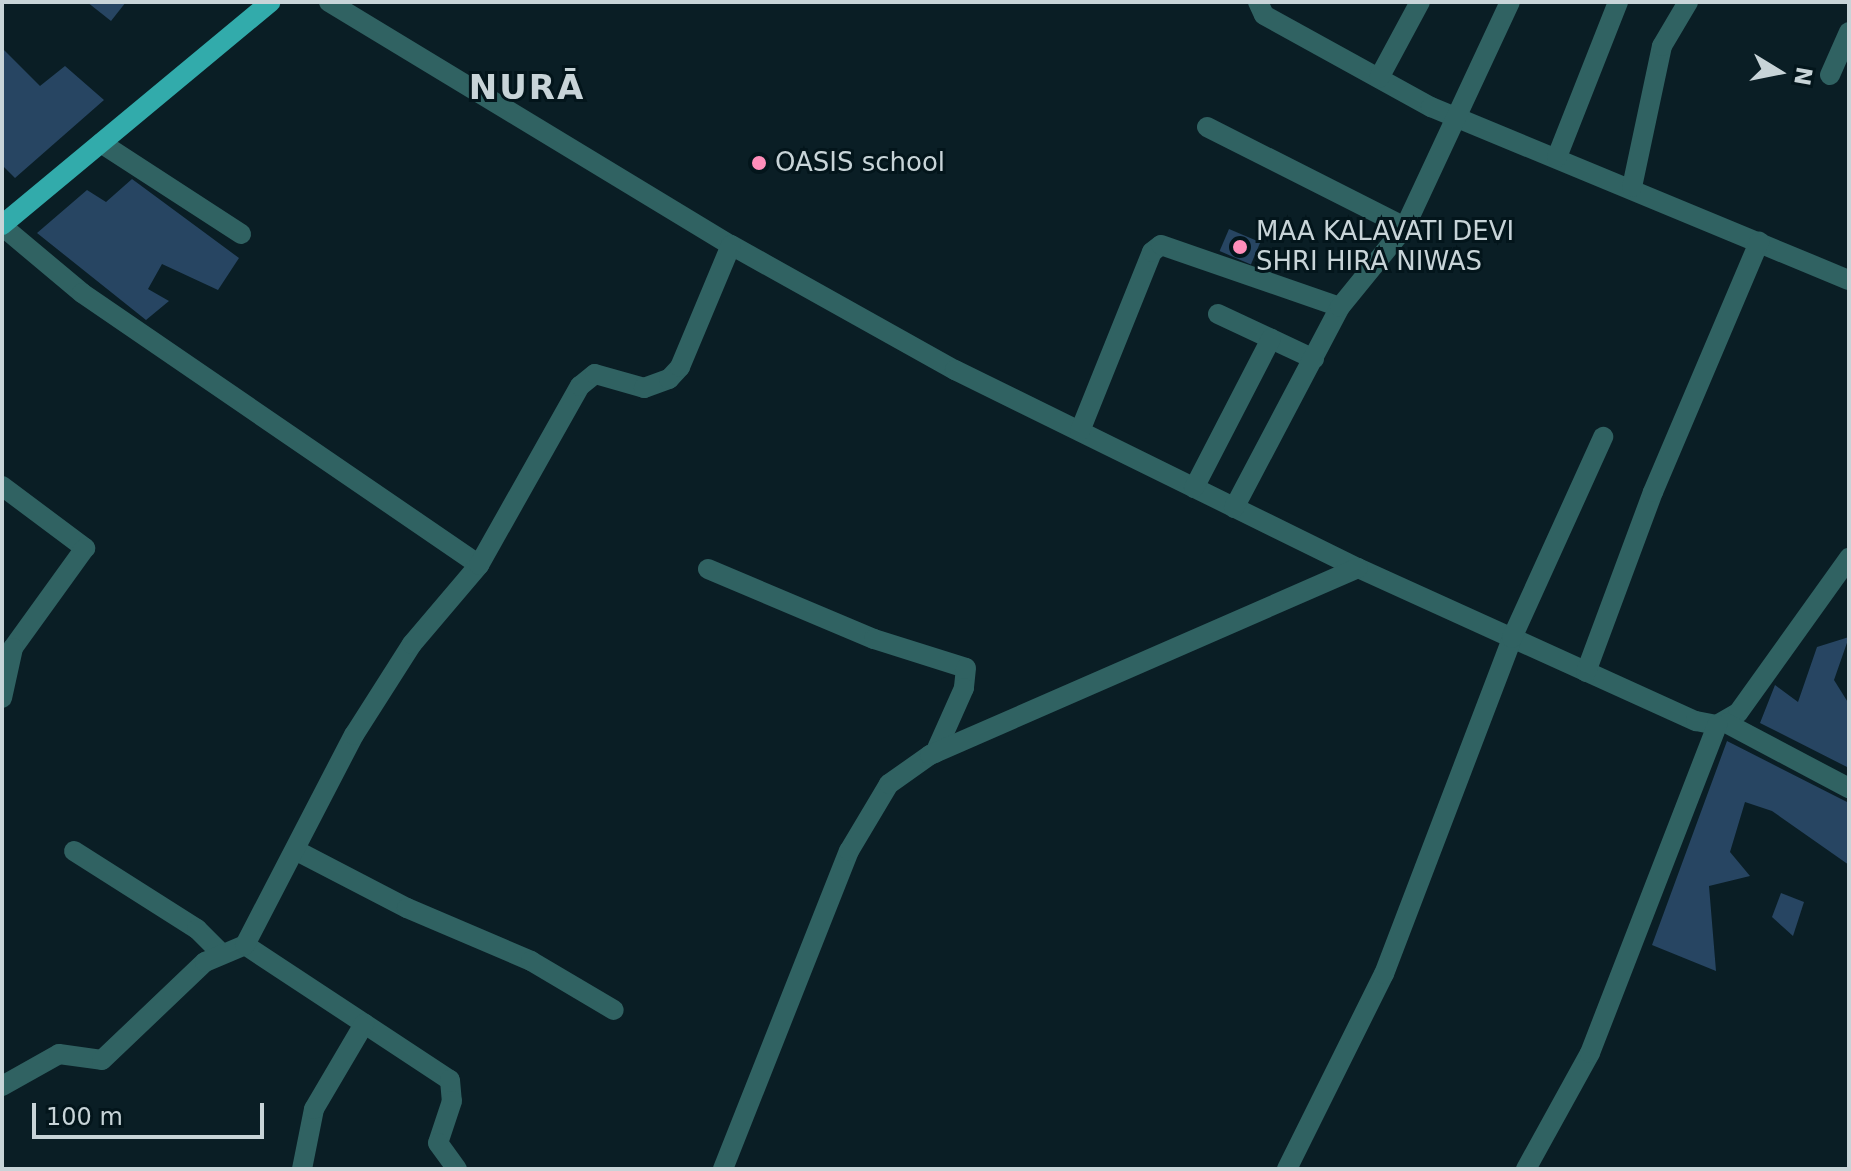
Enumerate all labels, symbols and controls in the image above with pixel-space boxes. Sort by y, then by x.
north arrow [1739,32,1819,112]
text: N [1789,65,1817,87]
district label: NURĀ [469,68,585,108]
place label: OASIS school [775,147,945,179]
marker: OASIS school [750,154,768,172]
place label: MAA KALAVATI DEVI SHRI HIRA NIWAS [1256,216,1514,278]
marker: MAA KALAVATI DEVI SHRI HIRA NIWAS [1231,238,1249,256]
scale bar [36,1087,268,1137]
text: 100 m [46,1103,123,1131]

